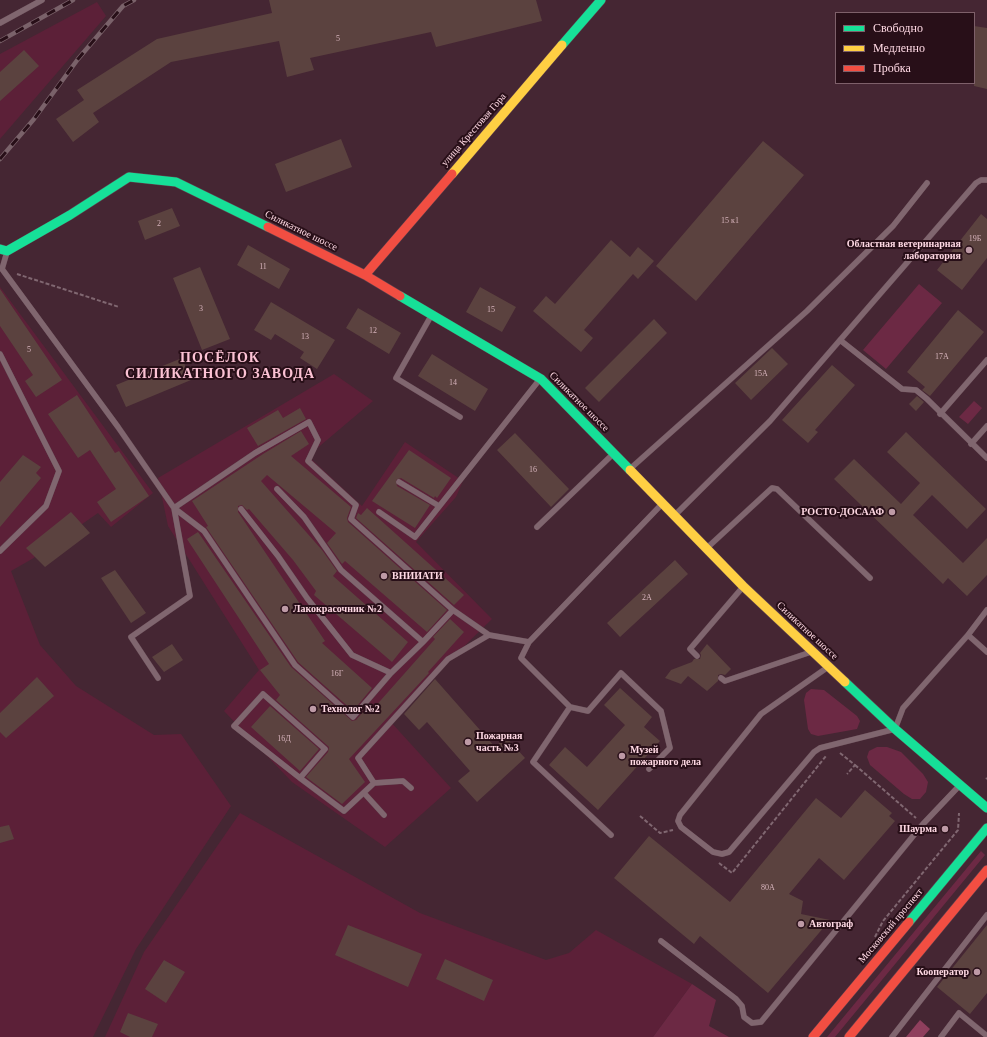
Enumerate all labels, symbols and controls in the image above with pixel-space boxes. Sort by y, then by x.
legend [835,12,975,84]
text: Свободно [873,21,923,35]
house number: 5 [336,34,340,44]
text: Медленно [873,41,925,55]
text: Пробка [873,61,911,75]
street label: улица Крестовая Гора [439,91,509,169]
street label: Силикатное шоссе [263,208,339,254]
house number: 15 к1 [721,216,739,226]
house number: 2 [157,219,161,229]
house number: 19Б [969,234,981,244]
place label: Областная ветеринарная лаборатория [847,238,961,262]
marker: Областная ветеринарная лаборатория [964,245,974,255]
house number: 11 [259,262,267,272]
house number: 3 [199,304,203,314]
house number: 15 [487,305,495,315]
house number: 12 [369,326,377,336]
house number: 13 [301,332,309,342]
house number: 5 [27,345,31,355]
district label: ПОСЁЛОК СИЛИКАТНОГО ЗАВОДА [125,350,315,382]
house number: 17А [935,352,949,362]
house number: 15А [754,369,768,379]
street label: Силикатное шоссе [547,370,611,434]
house number: 14 [449,378,457,388]
house number: 16 [529,465,537,475]
place label: РОСТО-ДОСААФ [801,506,884,518]
marker: РОСТО-ДОСААФ [887,507,897,517]
place label: ВНИИАТИ [392,570,443,582]
marker: ВНИИАТИ [379,571,389,581]
house number: 2А [642,593,652,603]
street label: Силикатное шоссе [774,600,840,662]
place label: Лакокрасочник №2 [293,603,382,615]
marker: Лакокрасочник №2 [280,604,290,614]
house number: 16Г [331,669,343,679]
place label: Технолог №2 [321,703,380,715]
marker: Технолог №2 [308,704,318,714]
place label: Пожарная часть №3 [476,730,523,754]
house number: 16Д [277,734,291,744]
marker: Пожарная часть №3 [463,737,473,747]
place label: Музей пожарного дела [630,744,701,768]
marker: Музей пожарного дела [617,751,627,761]
place label: Шаурма [899,823,937,835]
marker: Шаурма [940,824,950,834]
house number: 80А [761,883,775,893]
street label: Московский проспект [856,886,926,966]
place label: Автограф [809,918,853,930]
marker: Автограф [796,919,806,929]
place label: Кооператор [916,966,969,978]
marker: Кооператор [972,967,982,977]

